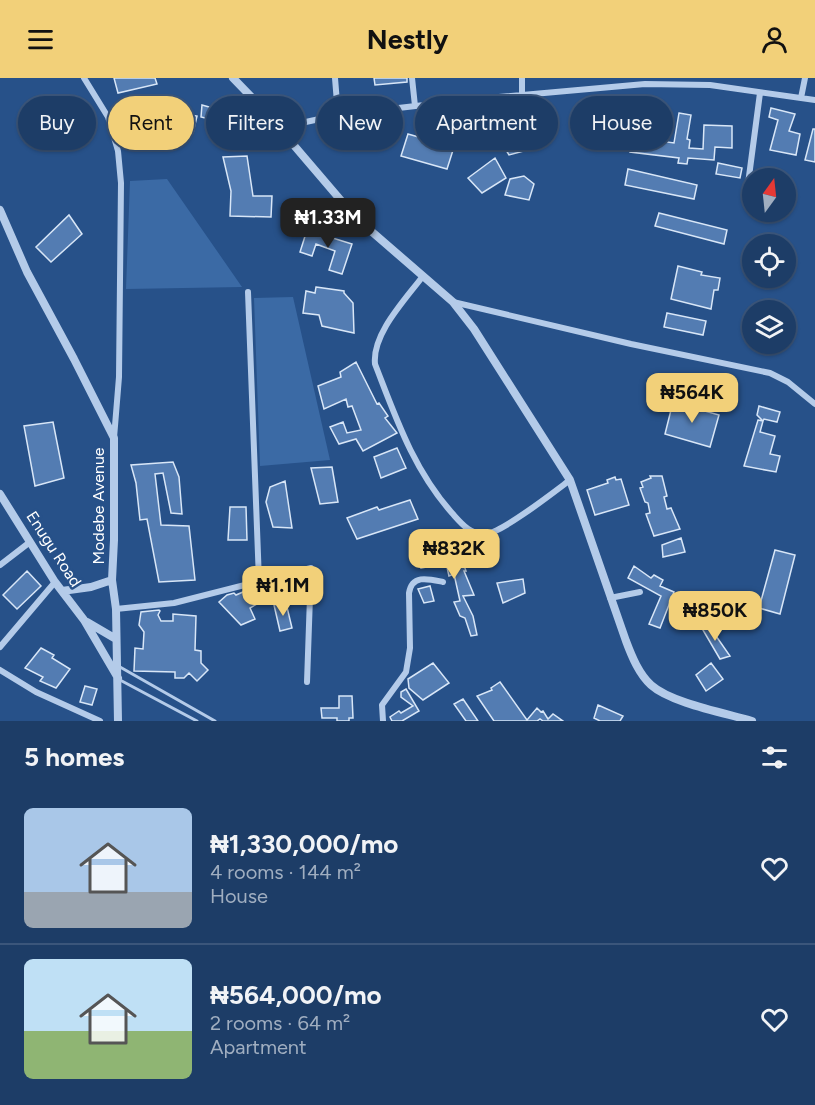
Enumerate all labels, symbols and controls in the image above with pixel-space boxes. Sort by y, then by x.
icon: menu [24,23,57,56]
text: Nestly [367,23,448,56]
icon: person [758,23,791,56]
chip: Buy [18,96,96,150]
chip: Rent [108,96,194,150]
chip: Filters [206,96,305,150]
chip: New [317,96,403,150]
chip: Apartment [415,96,558,150]
chip: House [570,96,673,150]
north arrow [742,168,796,222]
map controls [742,168,796,354]
pin: ₦1.33M [279,198,377,249]
text: ₦1.33M [294,205,362,229]
button: locate [742,234,796,288]
button: layers [742,300,796,354]
pin: ₦564K [650,373,734,424]
text: ₦564K [660,380,724,404]
street label: Modebe Avenue [89,447,108,565]
street label: Enugu Road [22,508,86,590]
pin: ₦832K [412,529,496,580]
text: ₦832K [423,536,485,560]
pin: ₦1.1M [241,566,325,617]
text: ₦1.1M [256,573,310,597]
pin: ₦850K [673,591,757,642]
text: ₦850K [683,598,747,622]
text: 5 homes [24,741,124,773]
icon: filters [758,741,791,774]
text: ₦1,330,000/mo [210,828,398,860]
icon: home [72,832,144,904]
icon: heart [758,852,791,885]
text: 4 rooms · 144 m² [210,860,361,884]
text: House [210,884,268,908]
text: ₦564,000/mo [210,979,382,1011]
icon: home [72,983,144,1055]
icon: heart [758,1003,791,1036]
text: 2 rooms · 64 m² [210,1011,350,1035]
text: Apartment [210,1035,307,1059]

